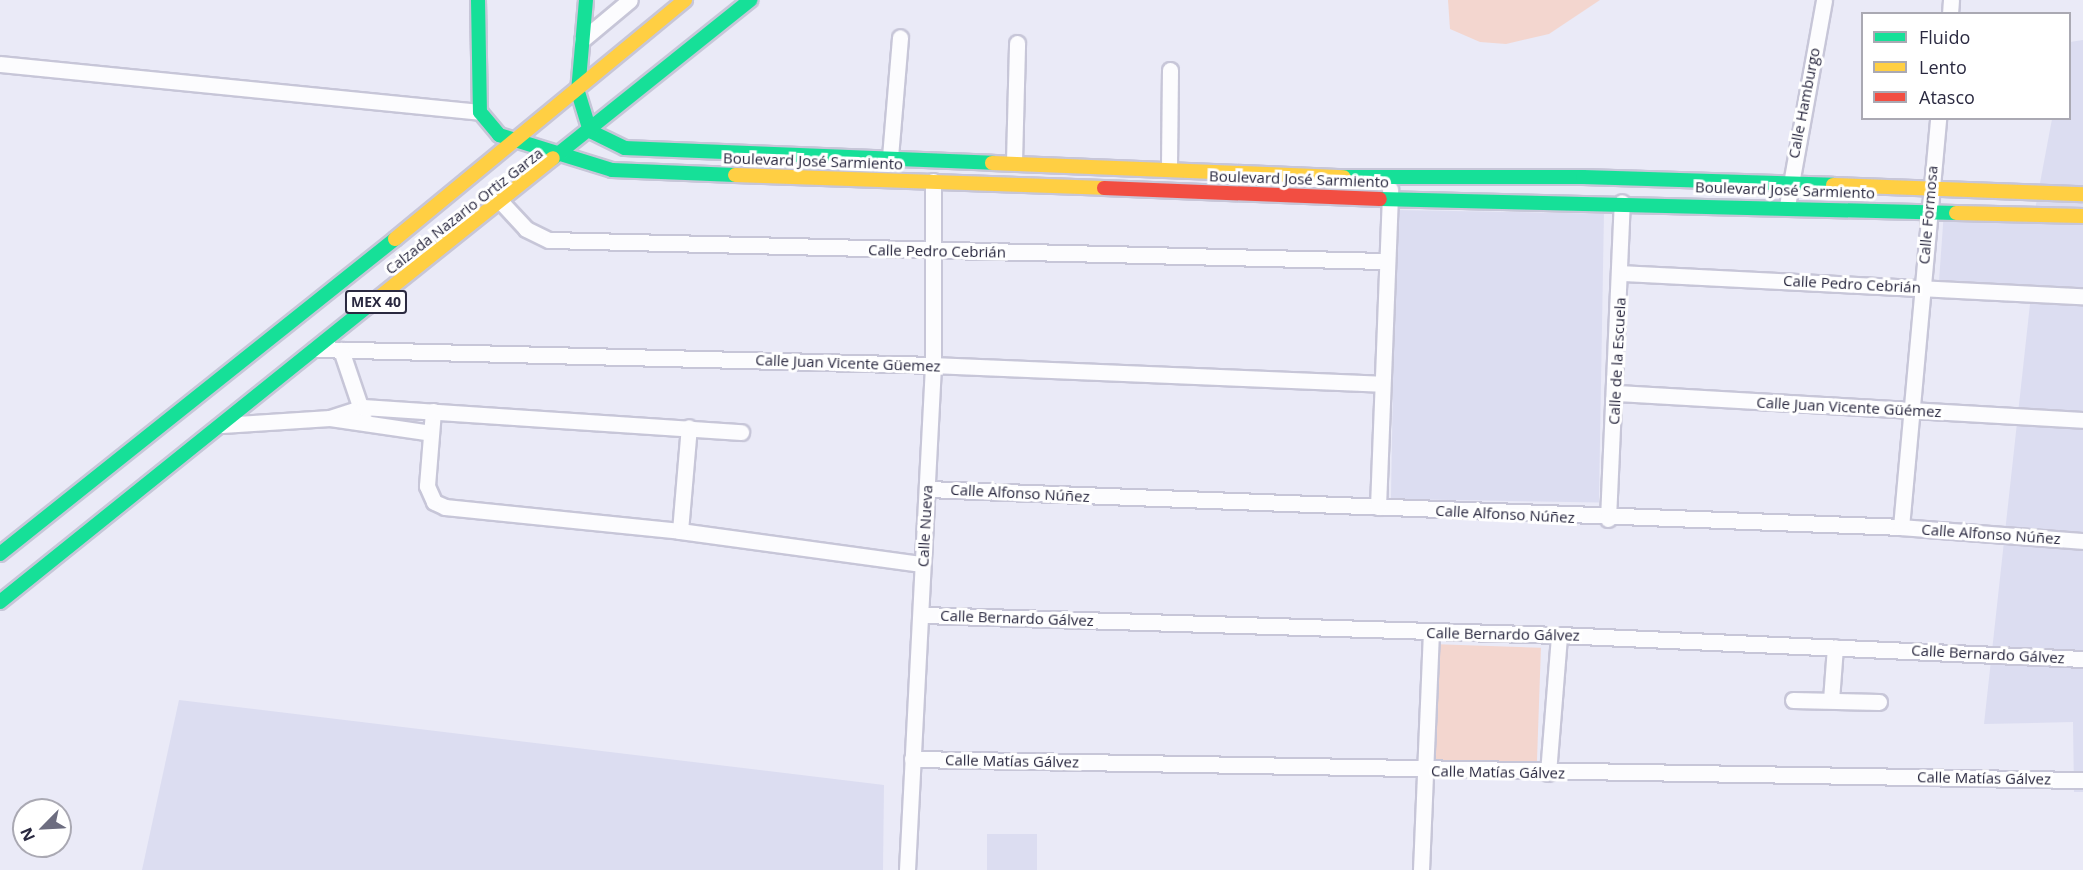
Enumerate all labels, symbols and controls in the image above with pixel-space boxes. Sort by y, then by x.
legend [1861,12,2071,120]
text: Fluido [1919,25,1970,49]
street label: Calle Hamburgo [1784,46,1824,160]
text: Lento [1919,55,1967,79]
text: Atasco [1919,85,1975,109]
street label: Calzada Nazario Ortiz Garza [382,144,546,278]
street label: Boulevard José Sarmiento [723,149,903,173]
street label: Calle Formosa [1915,165,1941,265]
street label: Boulevard José Sarmiento [1209,167,1389,191]
street label: Boulevard José Sarmiento [1695,178,1875,202]
street label: Calle Pedro Cebrián [868,241,1006,261]
street label: Calle Pedro Cebrián [1783,271,1921,297]
road number: MEX 40 [344,291,407,313]
street label: Calle de la Escuela [1605,297,1629,425]
street label: Calle Juan Vicente Güemez [755,351,941,375]
street label: Calle Juan Vicente Güémez [1756,393,1942,421]
street label: Calle Alfonso Núñez [950,480,1090,506]
street label: Calle Nueva [914,484,936,568]
street label: Calle Alfonso Núñez [1435,501,1575,527]
street label: Calle Alfonso Núñez [1921,520,2061,548]
street label: Calle Bernardo Gálvez [940,606,1094,630]
street label: Calle Bernardo Gálvez [1426,624,1580,644]
street label: Calle Bernardo Gálvez [1911,641,2065,667]
street label: Calle Matías Gálvez [945,751,1079,771]
street label: Calle Matías Gálvez [1431,762,1565,782]
street label: Calle Matías Gálvez [1917,768,2051,788]
north arrow [12,798,72,858]
text: N [15,824,40,845]

